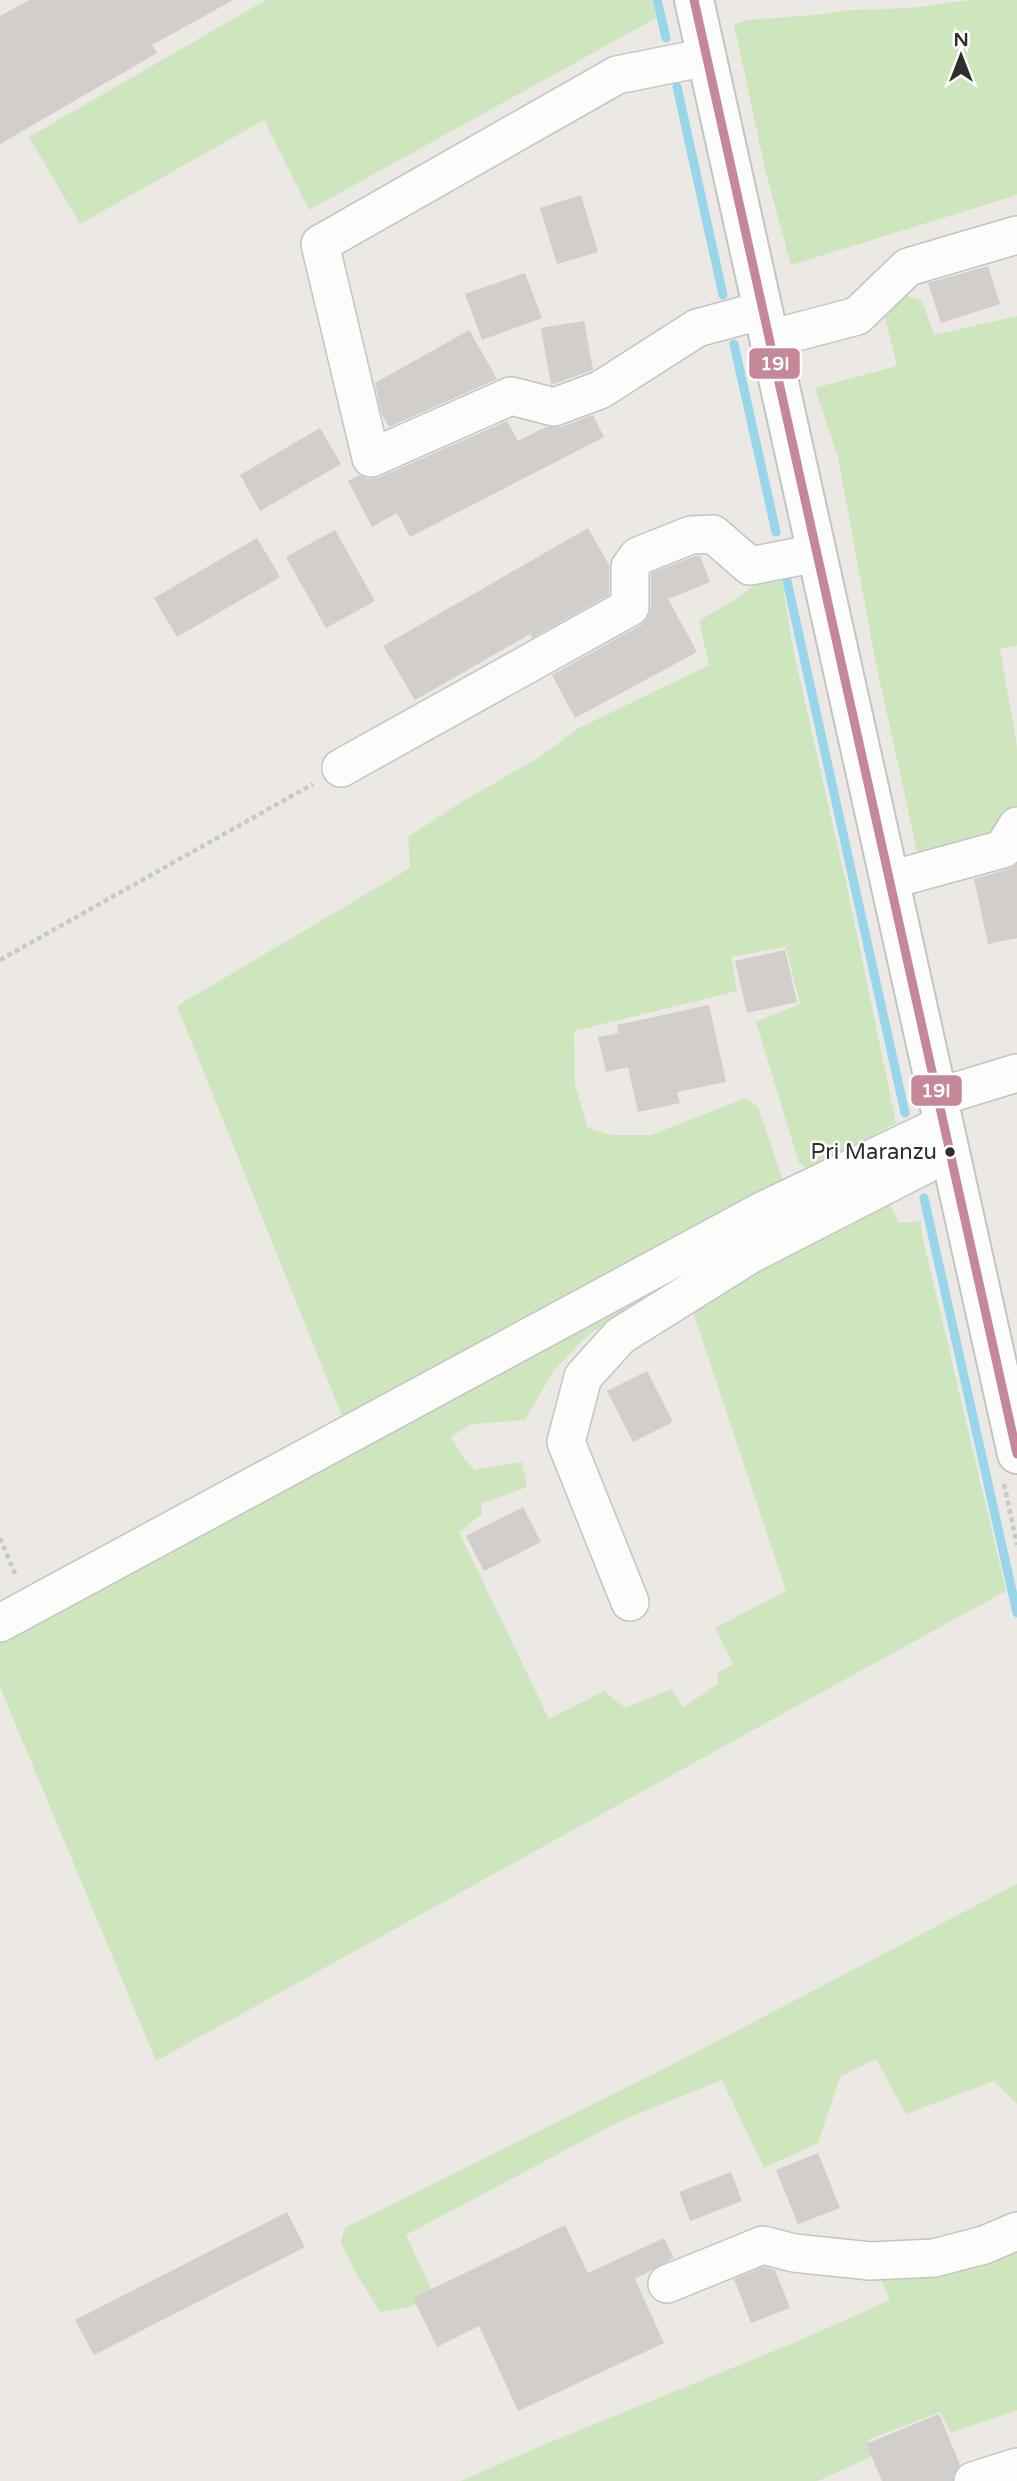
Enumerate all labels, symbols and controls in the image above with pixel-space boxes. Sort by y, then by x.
north arrow [926,21,996,91]
text: N [953,29,969,51]
line badge: 19I [748,347,801,380]
text: 19I [760,353,790,375]
line badge: 19I [910,1074,963,1107]
text: 19I [921,1080,951,1102]
place label: Pri Maranzu [811,1139,937,1165]
marker: Pri Maranzu [943,1145,957,1159]

